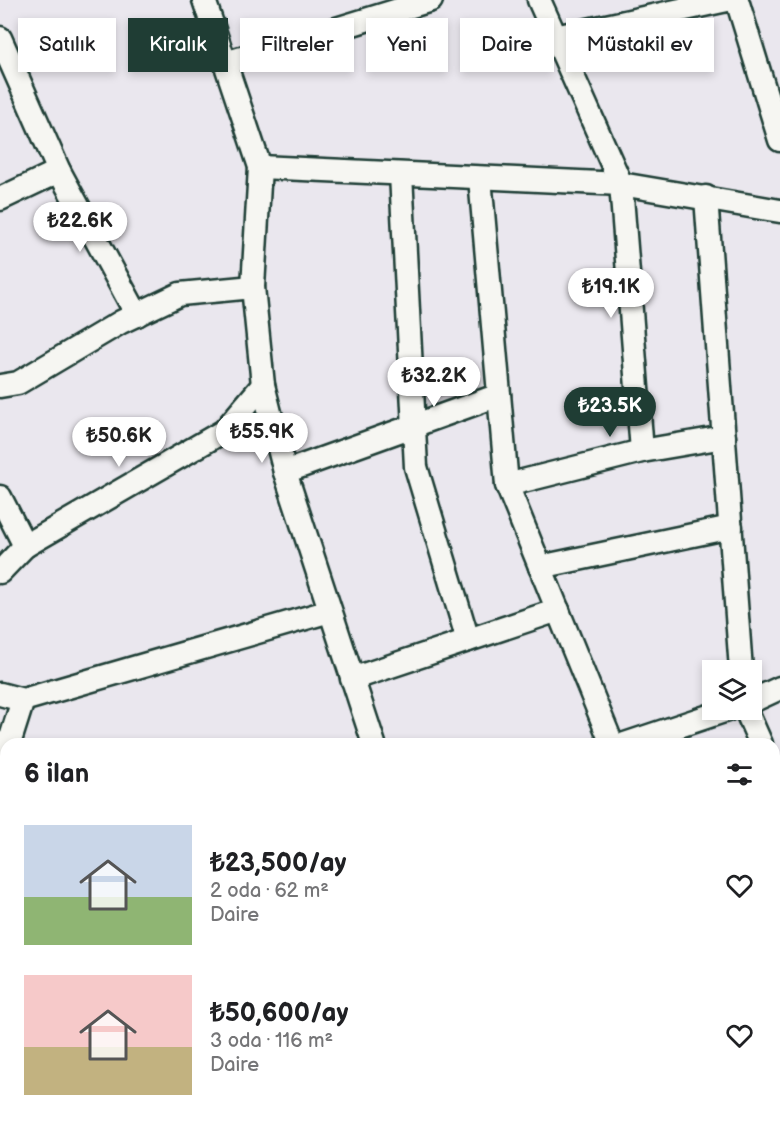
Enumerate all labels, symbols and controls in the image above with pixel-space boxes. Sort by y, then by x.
chip: Satılık [18,18,116,72]
chip: Kiralık [128,18,228,72]
chip: Filtreler [240,18,354,72]
chip: Yeni [366,18,448,72]
chip: Daire [460,18,554,72]
chip: Müstakil ev [566,18,714,72]
pin: ₺22.6K [31,202,129,253]
text: ₺22.6K [47,209,113,233]
pin: ₺19.1K [562,268,660,319]
text: ₺19.1K [582,275,640,299]
pin: ₺32.2K [385,357,483,408]
text: ₺32.2K [401,364,467,388]
pin: ₺23.5K [561,387,659,438]
text: ₺23.5K [578,394,642,418]
pin: ₺55.9K [213,413,311,464]
pin: ₺50.6K [70,417,168,468]
text: ₺55.9K [230,420,294,444]
text: ₺50.6K [86,424,152,448]
map controls [702,660,762,720]
button: layers [702,660,762,720]
icon: filters [723,758,756,791]
text: 6 ilan [24,759,89,790]
text: ₺23,500/ay [210,848,347,879]
icon: home [72,849,144,921]
icon: heart [723,869,756,902]
text: 2 oda · 62 m² [210,879,329,903]
text: Daire [210,903,259,927]
text: ₺50,600/ay [210,998,348,1029]
icon: home [72,999,144,1071]
icon: heart [723,1019,756,1052]
text: 3 oda · 116 m² [210,1029,333,1053]
text: Daire [210,1053,259,1077]

